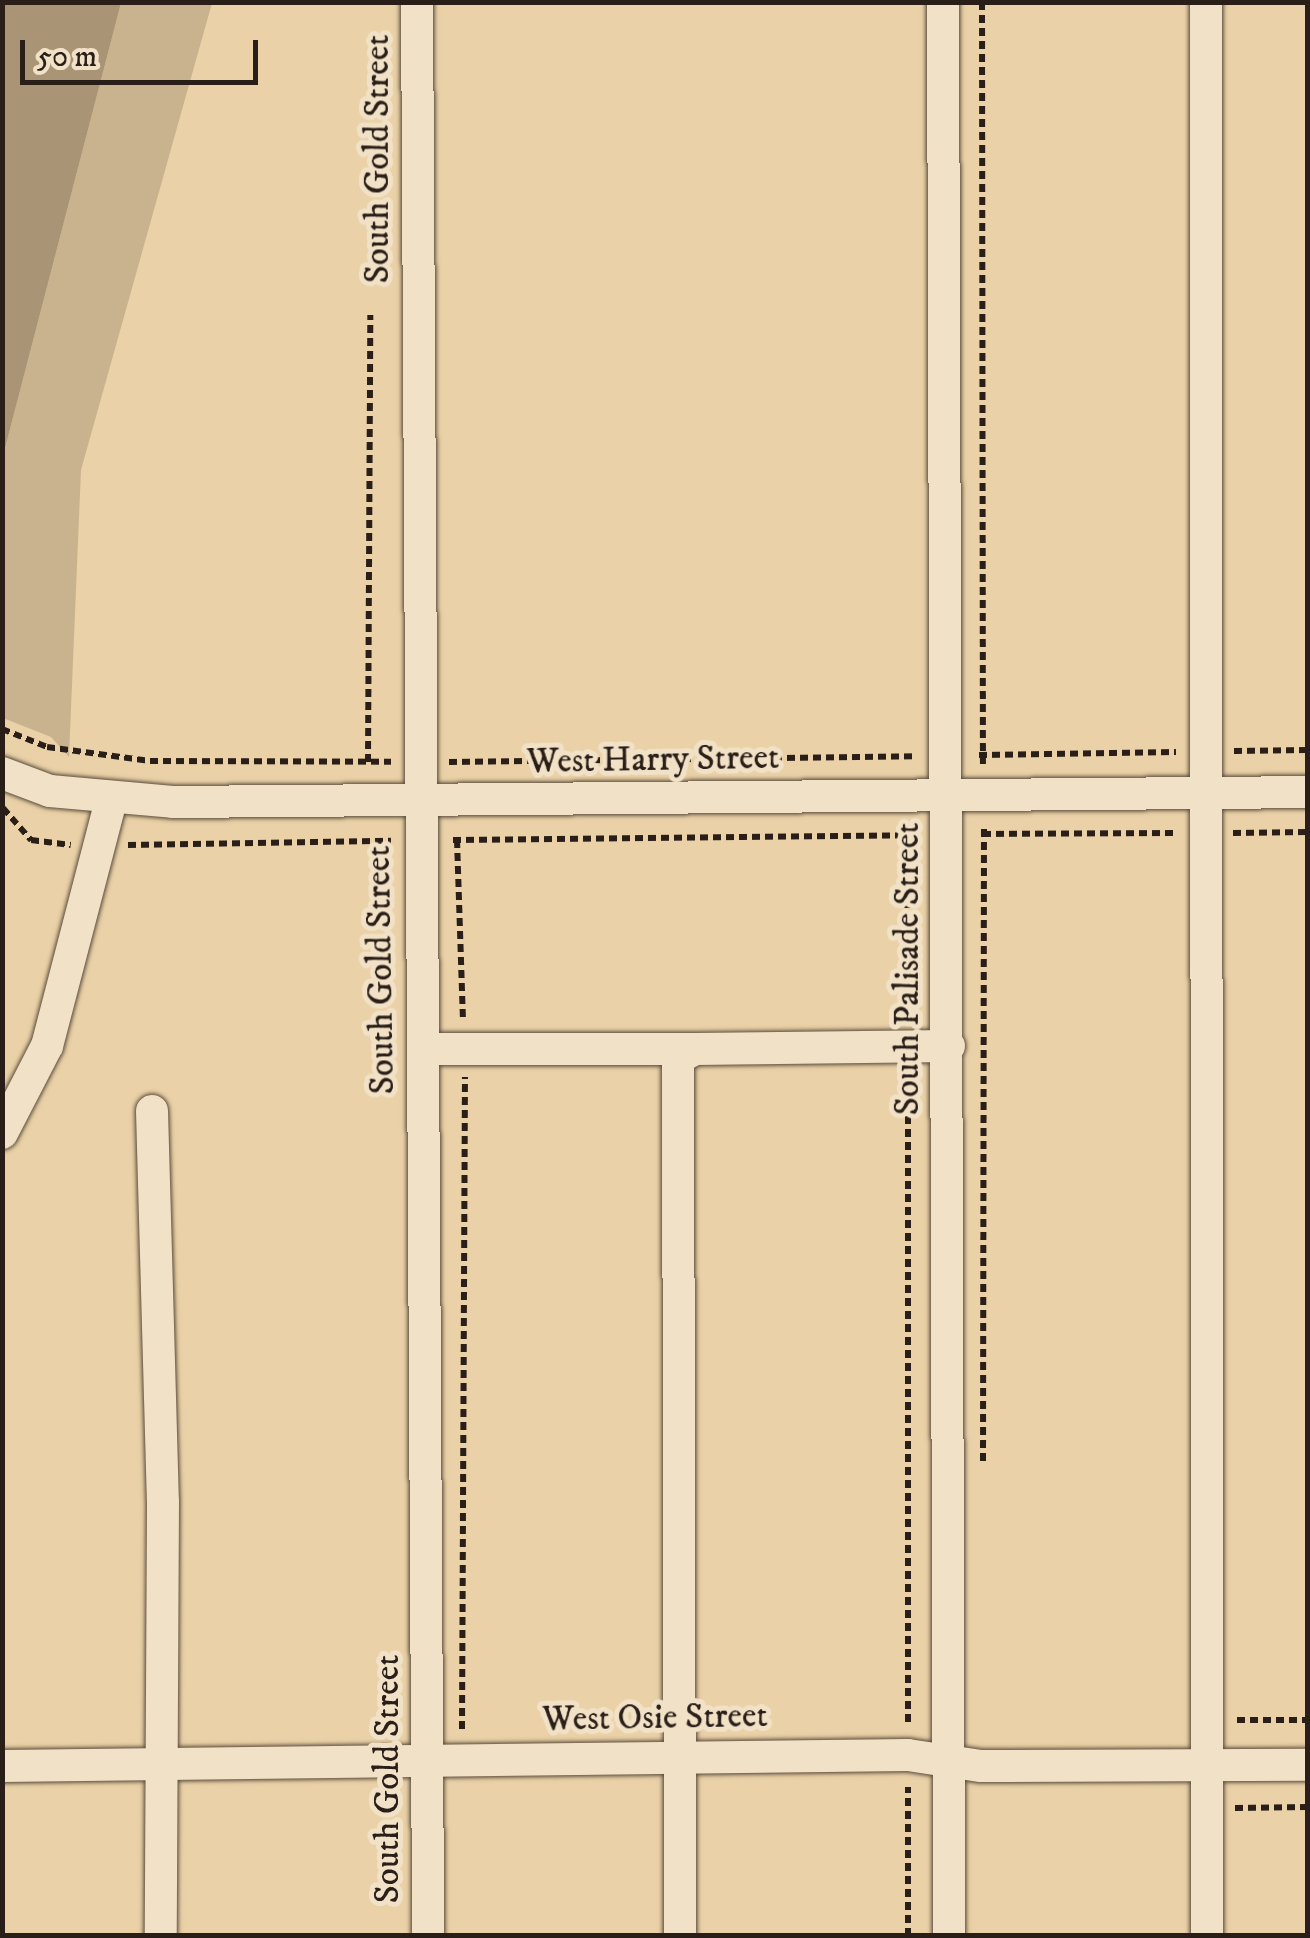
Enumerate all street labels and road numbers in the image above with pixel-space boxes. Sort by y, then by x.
street label: South Gold Street [357,35,399,283]
street label: West Harry Street [526,737,780,783]
street label: South Palisade Street [887,823,929,1115]
street label: South Gold Street [358,845,404,1095]
street label: South Gold Street [367,1655,409,1903]
street label: West Osie Street [542,1695,768,1741]

